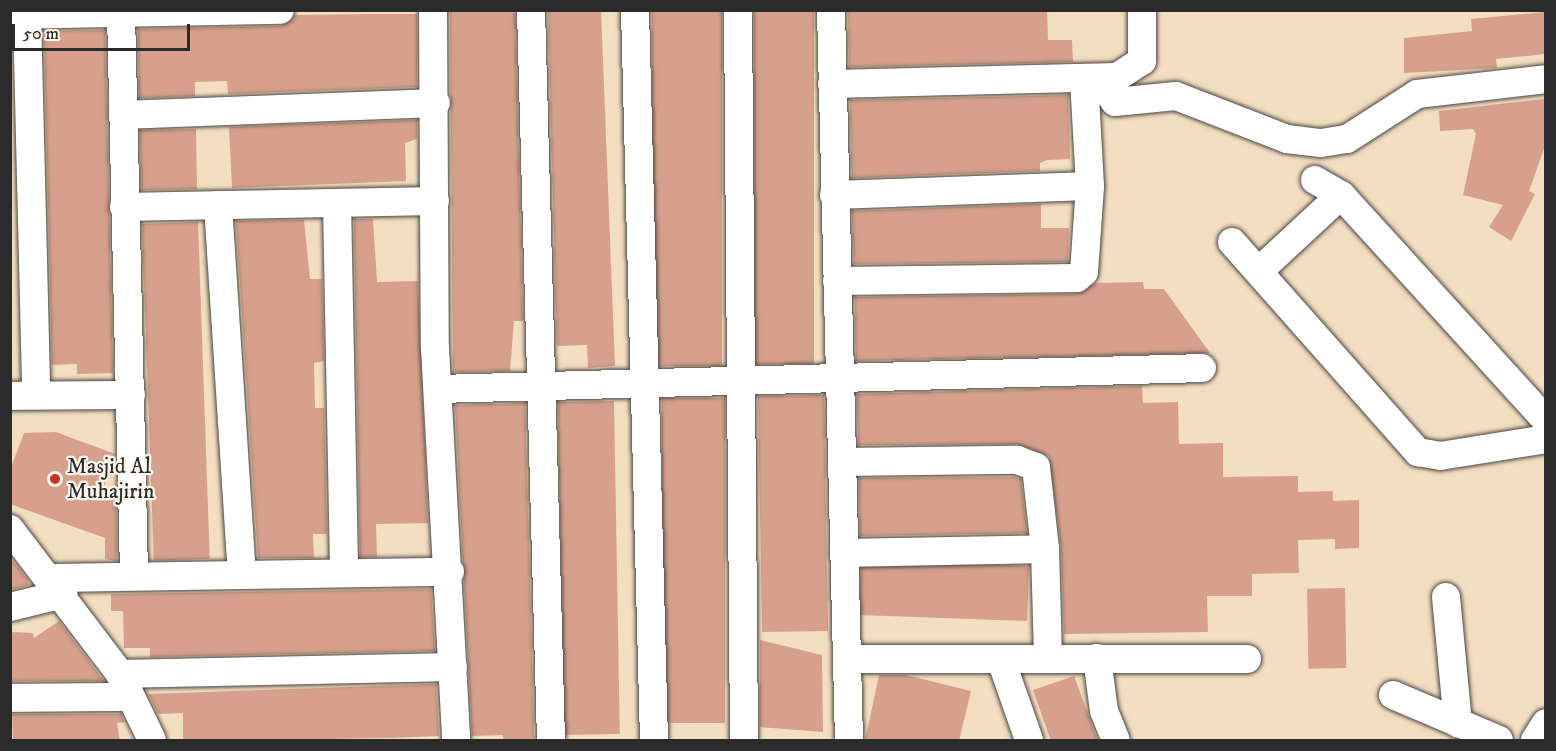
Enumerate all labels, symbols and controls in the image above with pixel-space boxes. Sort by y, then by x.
scale bar [15,12,194,50]
text: 50 m [23,23,59,45]
place label: Masjid Al Muhajirin [67,453,155,505]
marker: Masjid Al Muhajirin [48,472,62,486]

